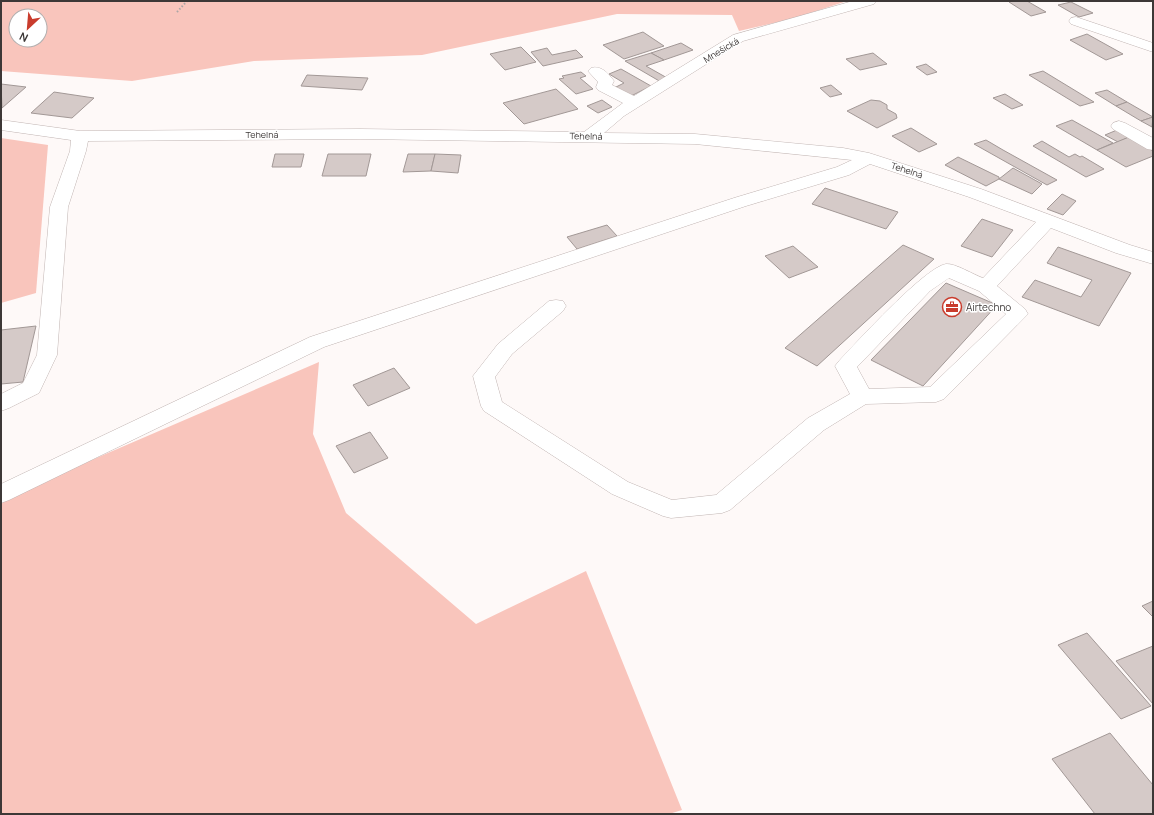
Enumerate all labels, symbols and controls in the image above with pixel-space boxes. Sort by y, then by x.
north arrow [8,8,48,48]
text: N [16,29,30,46]
street label: Mnešická [701,34,741,66]
street label: Tehelná [246,128,278,141]
street label: Tehelná [569,129,603,143]
street label: Tehelná [889,159,925,181]
office icon: Airtechno [941,296,963,318]
place label: Airtechno [966,300,1011,314]

